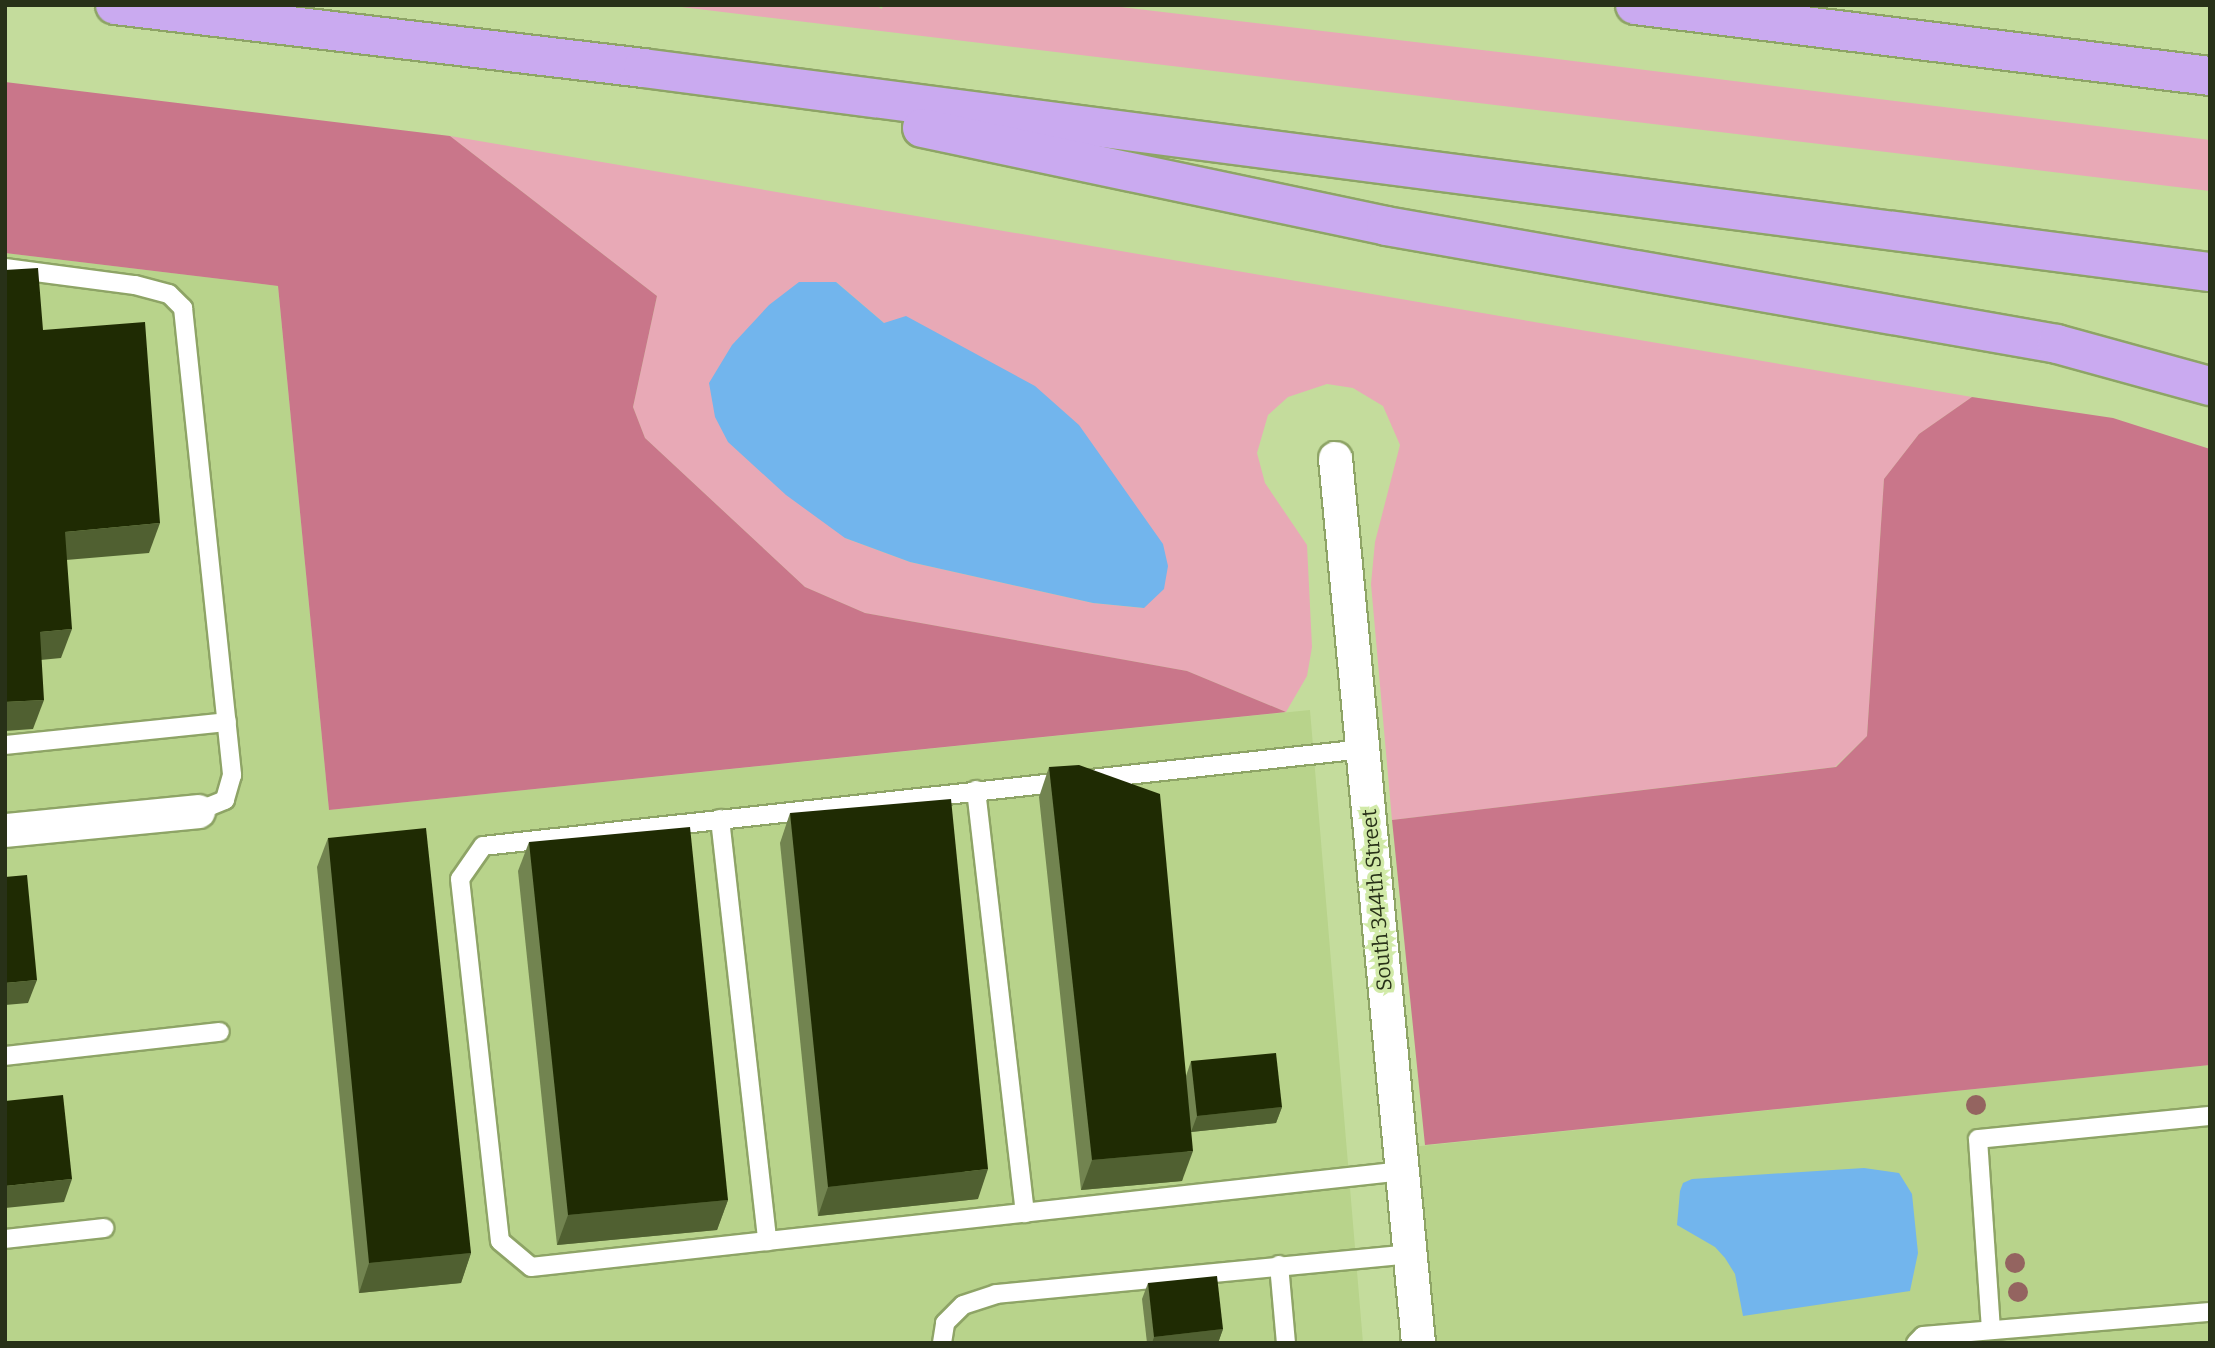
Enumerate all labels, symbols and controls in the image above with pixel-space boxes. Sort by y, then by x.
street label: South 344th Street [1356,808,1398,992]

